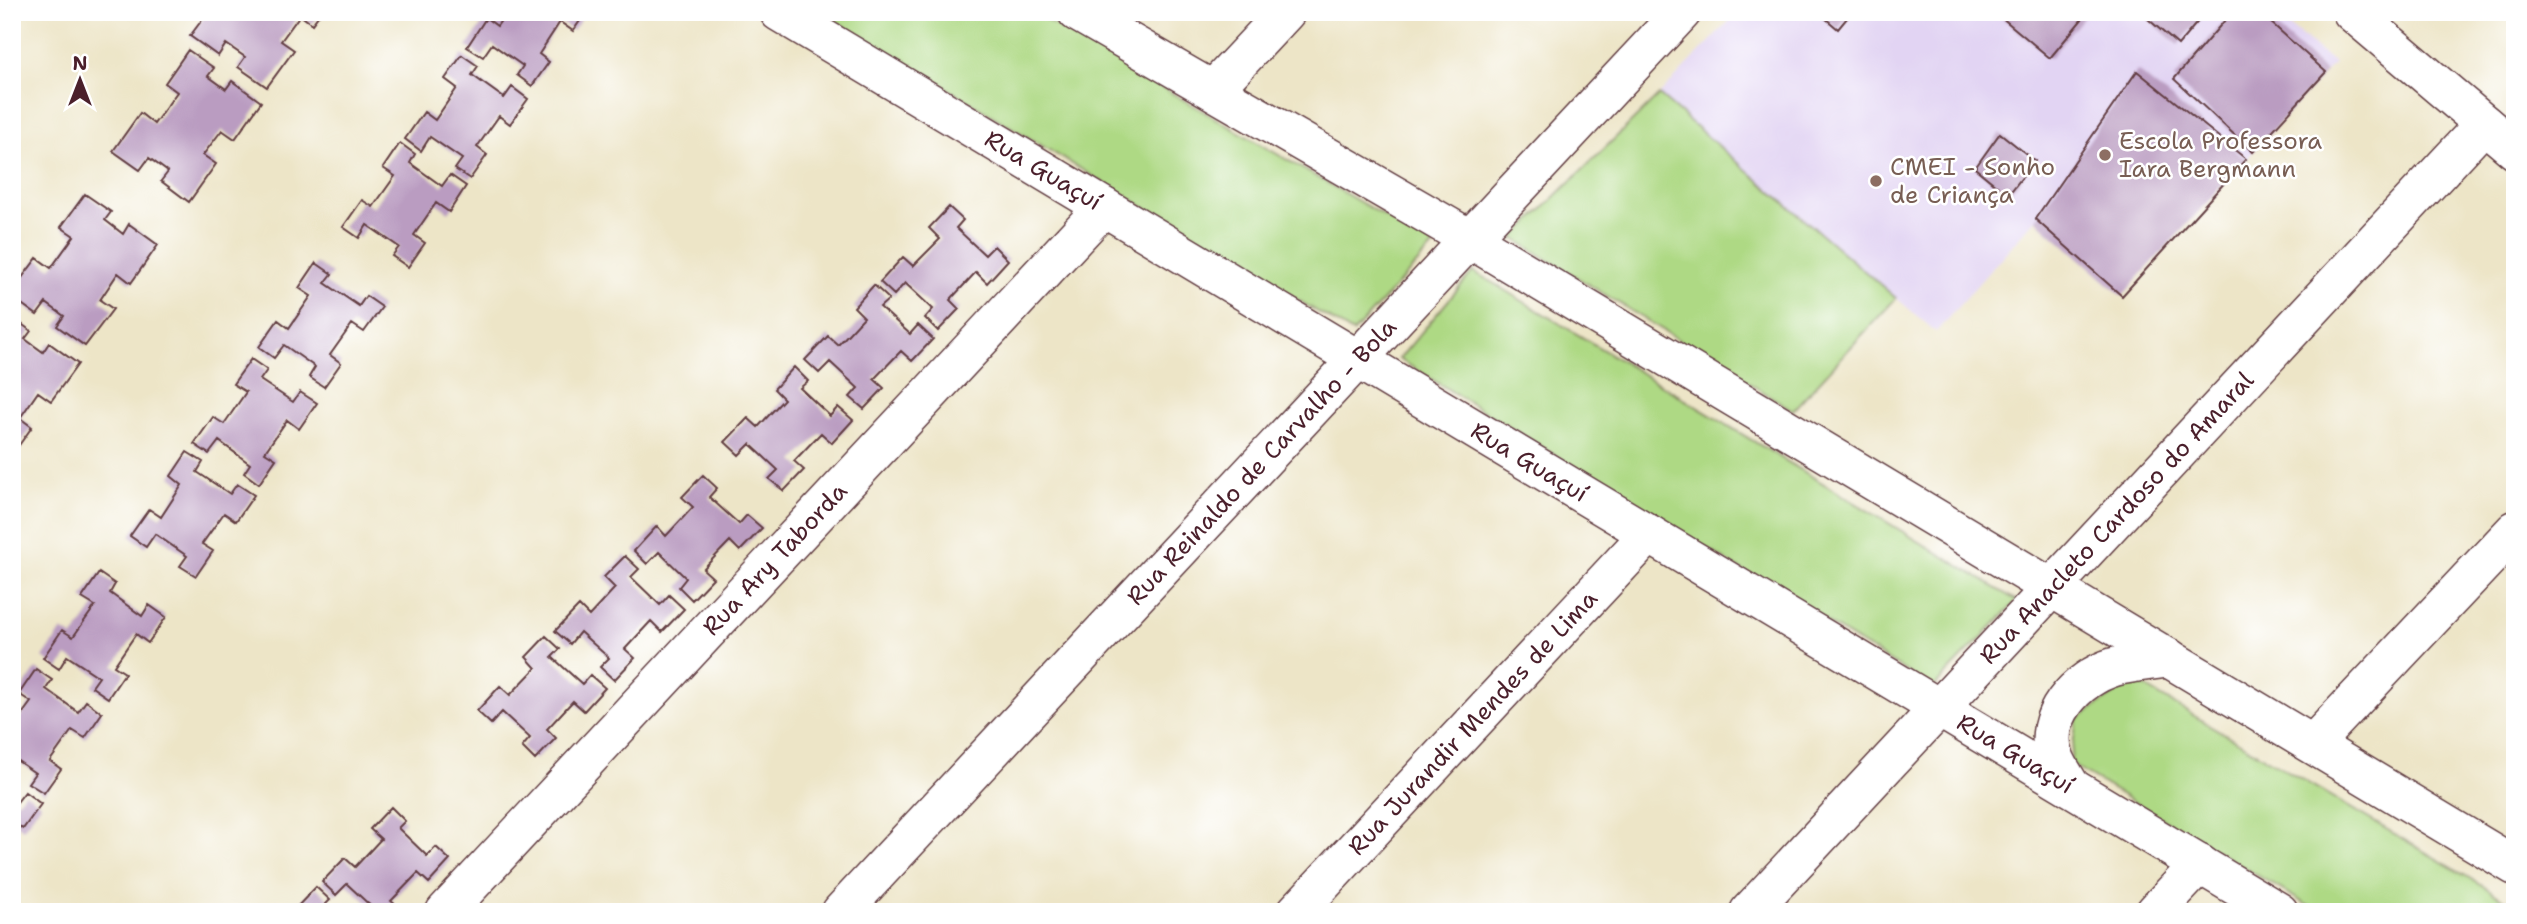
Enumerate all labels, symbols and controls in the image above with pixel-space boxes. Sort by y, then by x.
north arrow [46,46,116,116]
text: N [72,51,88,76]
street label: Rua Guaçuí [979,123,1108,218]
place label: Escola Professora Iara Bergmann [2119,125,2322,185]
marker: Escola Professora Iara Bergmann [2097,147,2113,163]
place label: CMEI - Sonho de Criança [1890,151,2055,211]
marker: CMEI - Sonho de Criança [1868,173,1884,189]
street label: Rua Reinaldo de Carvalho - Bola [1120,312,1404,612]
street label: Rua Anacleto Cardoso do Amaral [1972,364,2261,671]
street label: Rua Guaçuí [1465,415,1594,510]
street label: Rua Ary Taborda [695,476,854,643]
street label: Rua Jurandir Mendes de Lima [1341,583,1604,862]
street label: Rua Guaçuí [1951,706,2080,801]

